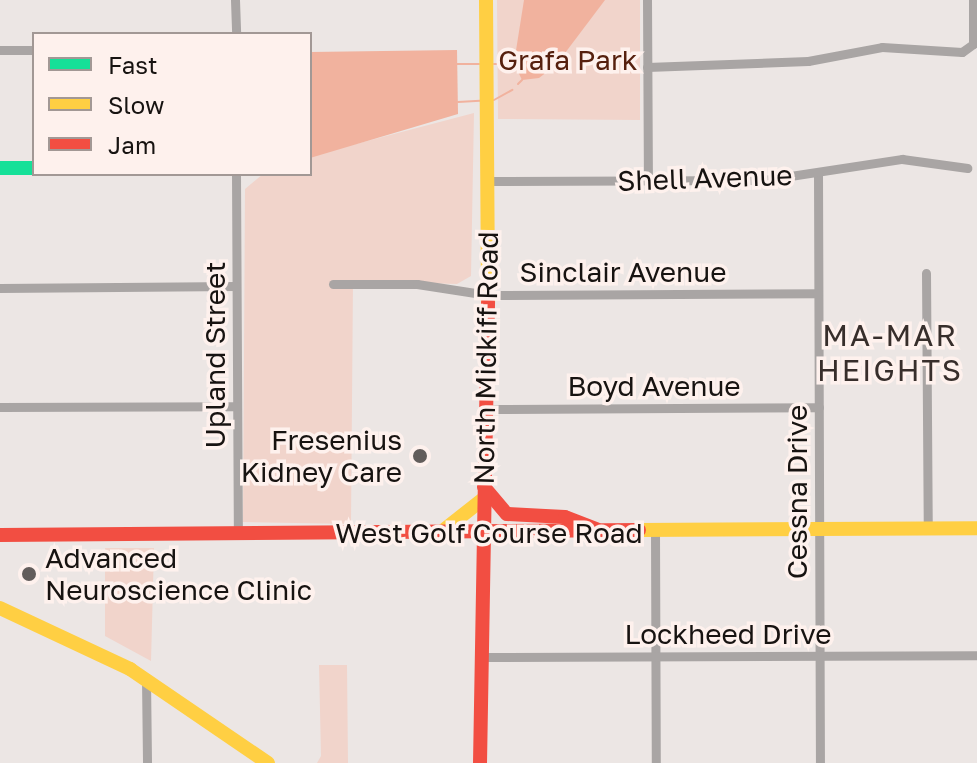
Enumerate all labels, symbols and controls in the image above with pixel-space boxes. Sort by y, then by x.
legend [32,32,312,176]
park label: Grafa Park [498,43,638,77]
text: Fast [108,50,158,79]
text: Slow [108,90,164,119]
text: Jam [108,130,156,159]
street label: Shell Avenue [617,158,793,198]
street label: North Midkiff Road [467,231,505,485]
street label: Sinclair Avenue [520,255,726,289]
street label: Upland Street [198,262,232,448]
district label: MA-MAR HEIGHTS [817,317,963,388]
street label: Boyd Avenue [567,369,741,403]
street label: Cessna Drive [780,405,814,579]
place label: Fresenius Kidney Care [241,423,402,489]
marker: Fresenius Kidney Care [409,445,431,467]
street label: West Golf Course Road [335,516,643,550]
place label: Advanced Neuroscience Clinic [45,541,312,607]
marker: Advanced Neuroscience Clinic [20,565,38,583]
street label: Lockheed Drive [625,617,831,651]

